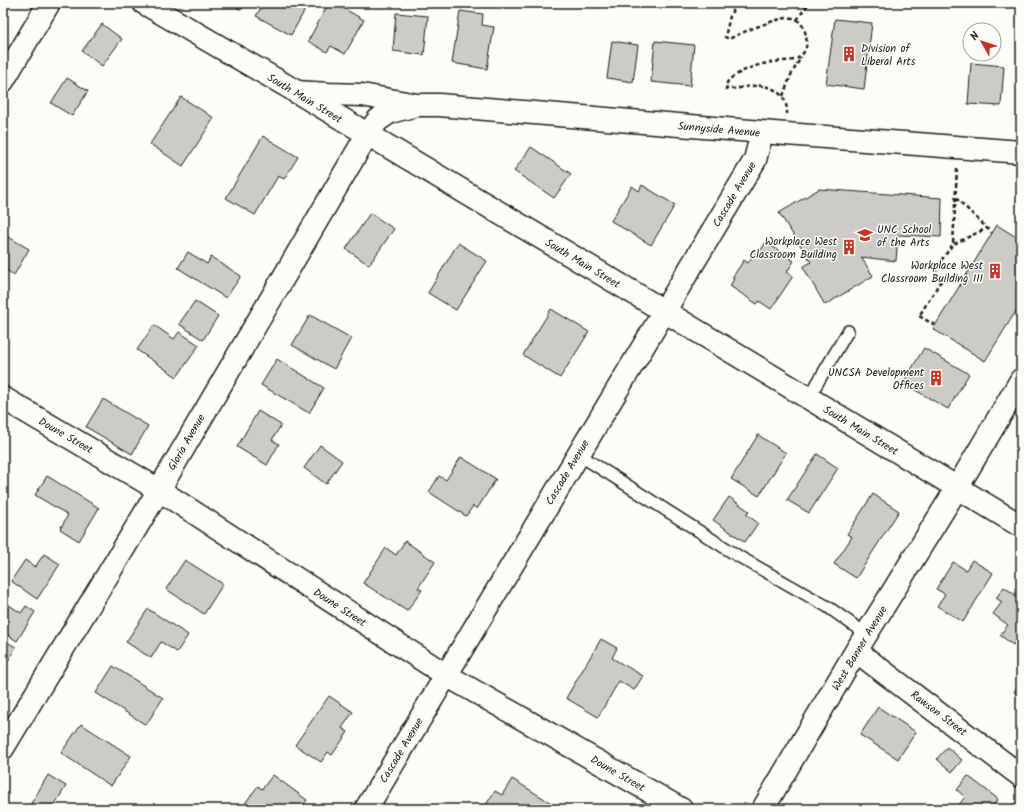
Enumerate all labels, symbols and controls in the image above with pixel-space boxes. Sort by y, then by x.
north arrow [962,22,1002,62]
text: N [966,28,984,45]
place label: Division of Liberal Arts [861,40,916,71]
building icon: Division of Liberal Arts [840,45,858,63]
street label: South Main Street [263,69,346,129]
street label: Sunnyside Avenue [677,117,761,143]
street label: Cascade Avenue [708,158,762,231]
place label: UNC School of the Arts [877,221,932,252]
school or university icon: UNC School of the Arts [856,226,874,244]
place label: Workplace West Classroom Building [750,233,838,264]
street label: South Main Street [541,234,624,294]
building icon: Workplace West Classroom Building [840,238,858,256]
place label: Workplace West Classroom Building III [881,257,984,288]
building icon: Workplace West Classroom Building III [986,262,1004,280]
place label: UNCSA Development Offices [828,364,925,395]
building icon: UNCSA Development Offices [927,369,945,387]
street label: South Main Street [819,401,902,461]
street label: Gloria Avenue [163,411,210,474]
street label: Doune Street [35,413,97,459]
street label: Cascade Avenue [541,436,595,509]
street label: Doune Street [309,584,370,632]
street label: West Banner Avenue [827,603,892,694]
street label: Rawson Street [906,687,971,742]
street label: Cascade Avenue [375,714,429,787]
street label: Doune Street [587,751,649,797]

